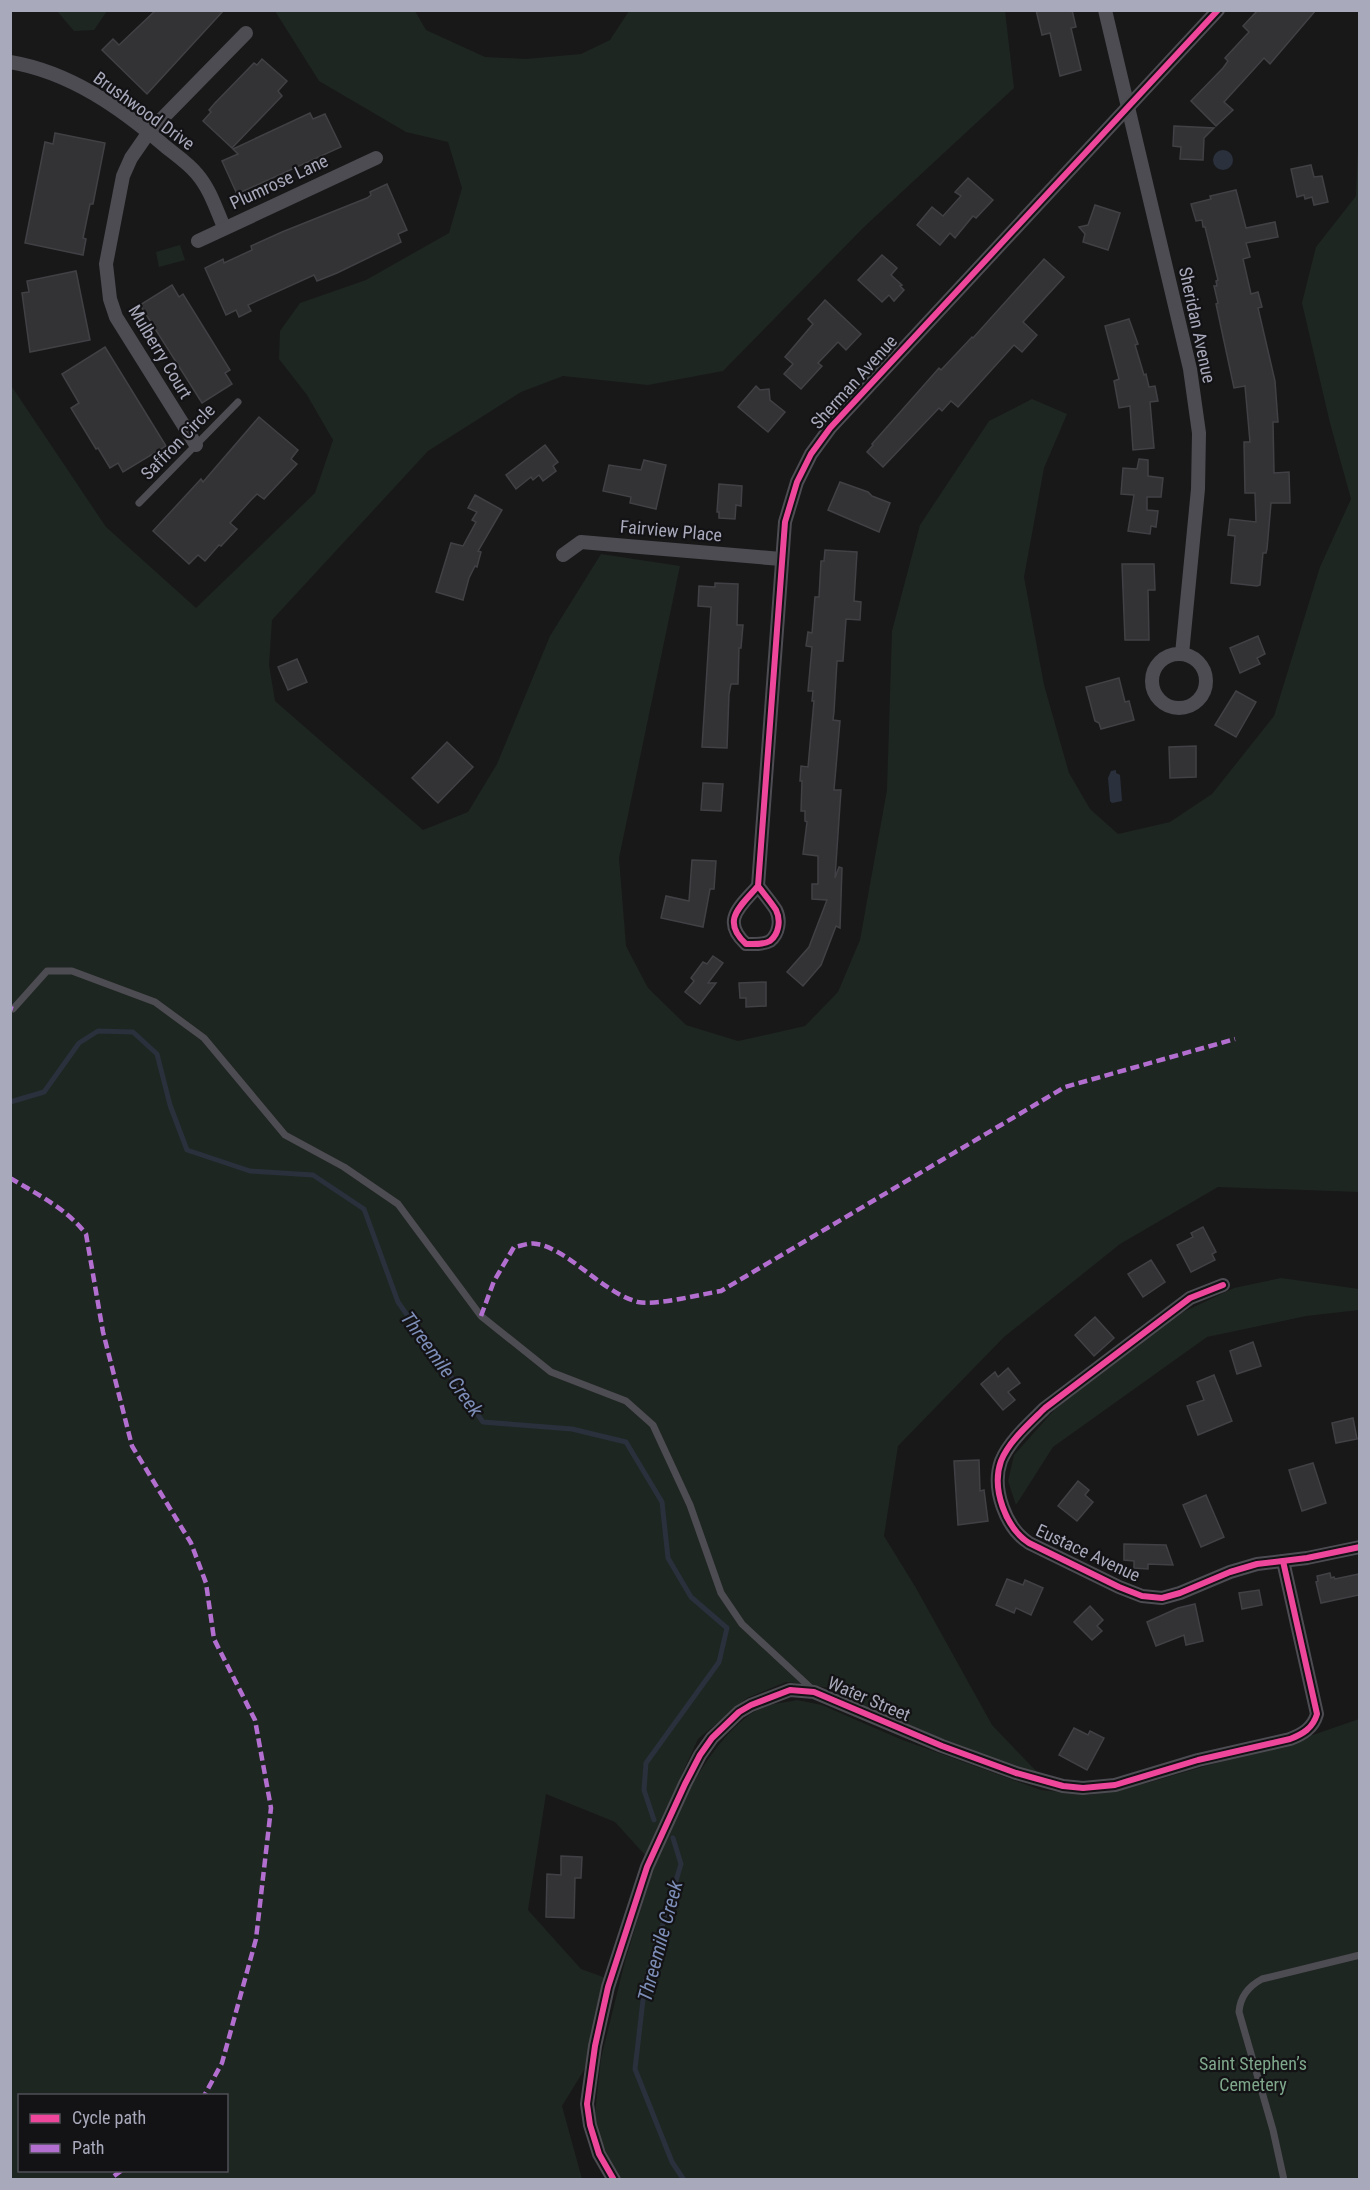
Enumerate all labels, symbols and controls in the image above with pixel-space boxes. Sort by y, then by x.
street label: Brushwood Drive [90,67,199,154]
street label: Plumrose Lane [226,150,331,213]
street label: Sheridan Avenue [1175,265,1220,385]
street label: Mulberry Court [124,301,197,402]
street label: Sherman Avenue [806,330,901,433]
street label: Saffron Circle [136,399,219,484]
street label: Fairview Place [619,516,723,545]
water label: Threemile Creek [396,1307,489,1422]
street label: Eustace Avenue [1033,1519,1144,1586]
street label: Water Street [825,1672,914,1725]
water label: Threemile Creek [632,1877,688,2004]
park label: Saint Stephen’s Cemetery [1199,2053,1307,2095]
legend [18,2094,228,2172]
text: Cycle path [72,2107,146,2128]
text: Path [72,2137,105,2158]

